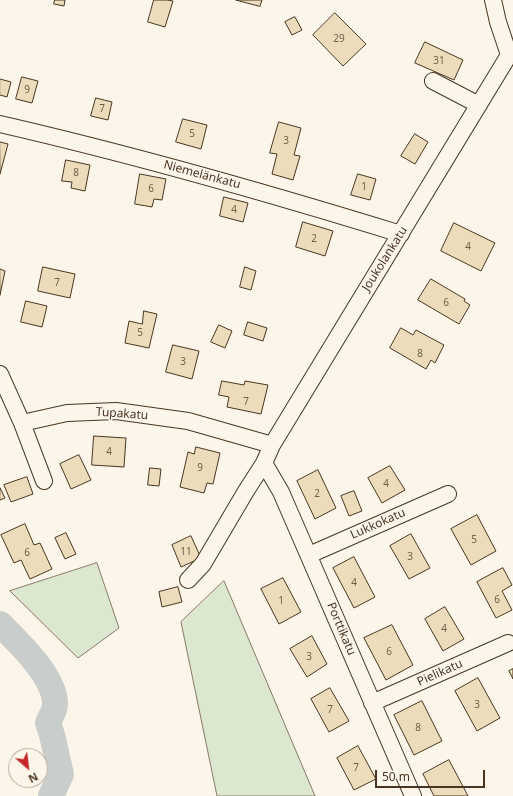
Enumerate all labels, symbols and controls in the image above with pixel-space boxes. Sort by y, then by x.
house number: 29 [333,33,345,45]
house number: 31 [433,55,445,67]
house number: 9 [24,84,30,96]
house number: 7 [99,103,105,115]
house number: 5 [189,128,195,140]
house number: 3 [283,135,289,147]
street label: Niemelänkatu [162,158,242,192]
house number: 8 [73,167,79,179]
house number: 1 [361,181,367,193]
house number: 6 [148,183,154,195]
house number: 4 [231,204,237,216]
street label: Joukolankatu [359,224,411,294]
house number: 2 [311,233,317,245]
house number: 4 [465,241,471,253]
house number: 7 [54,277,60,289]
house number: 6 [443,297,449,309]
house number: 5 [137,327,143,339]
house number: 8 [417,348,423,360]
house number: 3 [180,356,186,368]
house number: 7 [243,396,249,408]
street label: Tupakatu [95,405,149,423]
house number: 4 [106,446,112,458]
house number: 9 [197,462,203,474]
house number: 4 [383,478,389,490]
house number: 2 [314,488,320,500]
street label: Lukkokatu [348,505,408,543]
house number: 5 [471,534,477,546]
house number: 11 [180,546,192,558]
house number: 6 [24,547,30,559]
house number: 3 [407,551,413,563]
house number: 4 [351,577,357,589]
house number: 6 [494,594,500,606]
house number: 1 [278,595,284,607]
street label: Porttikatu [323,600,359,658]
house number: 4 [441,623,447,635]
house number: 6 [386,646,392,658]
house number: 3 [306,651,312,663]
street label: Pielikatu [415,657,465,689]
house number: 3 [474,699,480,711]
house number: 7 [327,704,333,716]
house number: 8 [415,722,421,734]
north arrow [8,748,48,788]
house number: 7 [353,762,359,774]
scale bar [377,762,487,788]
text: 50 m [382,768,410,785]
text: N [26,769,41,787]

